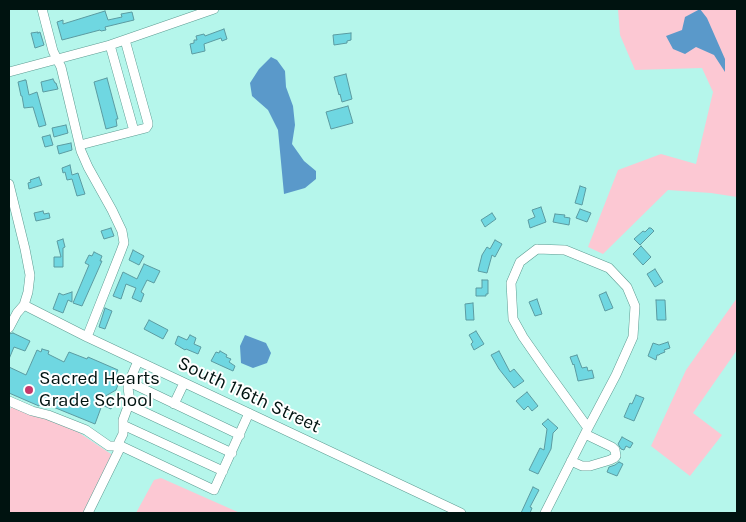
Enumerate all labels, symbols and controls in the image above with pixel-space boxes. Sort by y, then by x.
street label: South 116th Street [174,352,324,438]
place label: Sacred Hearts Grade School [39,368,160,412]
marker: Sacred Hearts Grade School [23,384,35,396]

